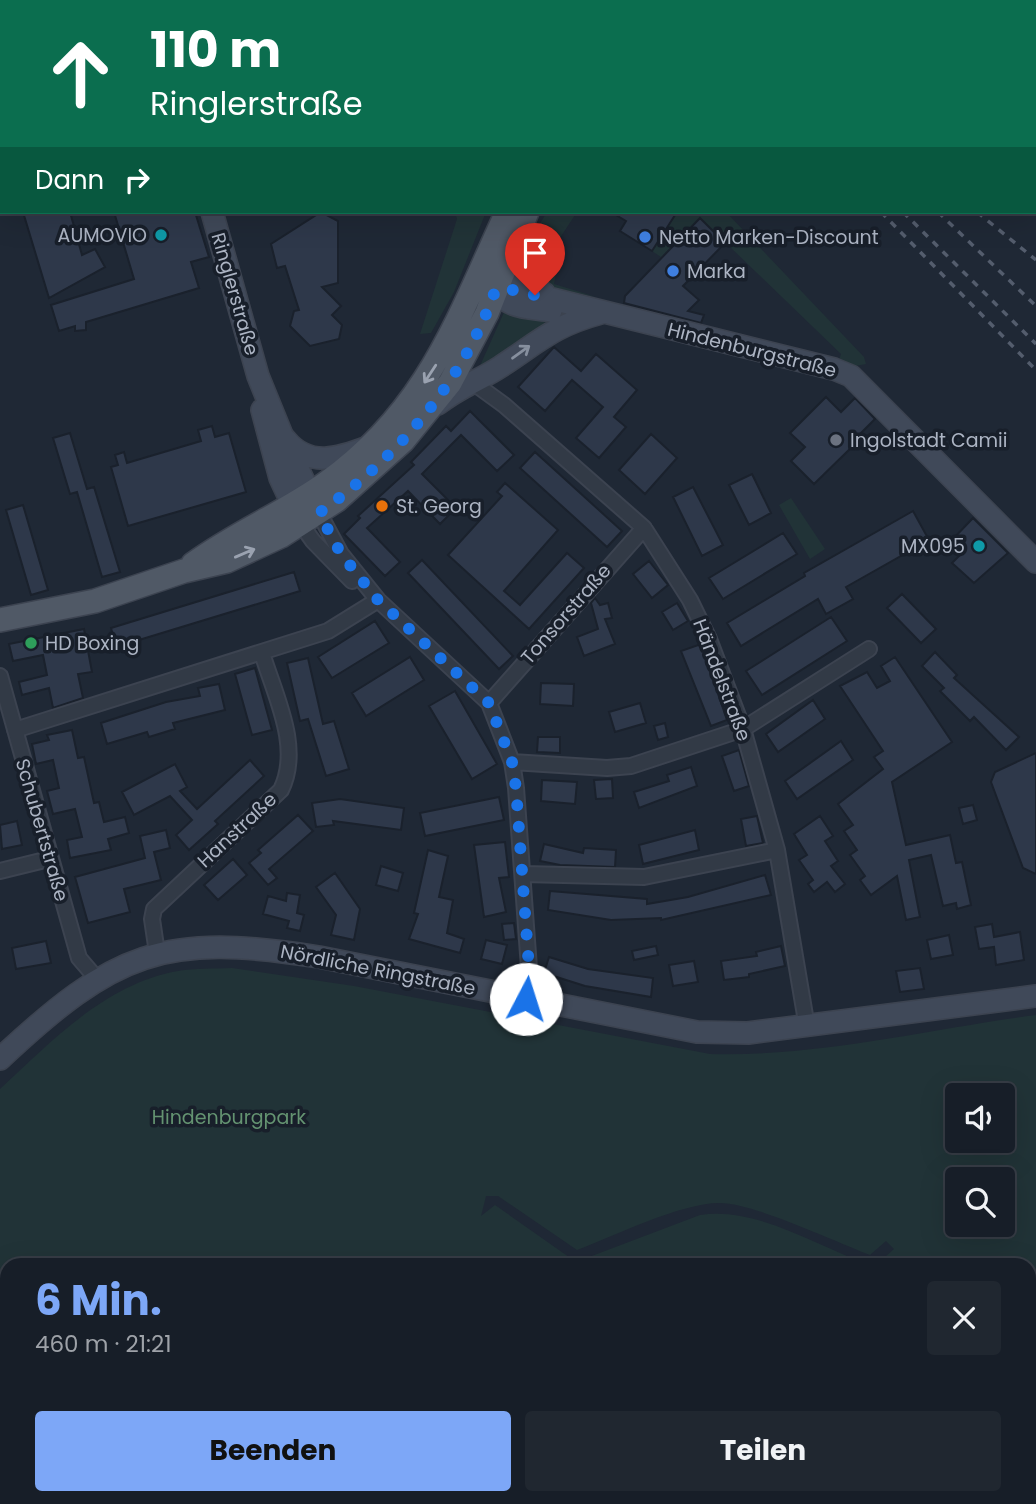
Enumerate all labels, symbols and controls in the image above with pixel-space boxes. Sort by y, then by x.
text: 110 m [150,16,281,84]
icon: ahead [35,28,126,119]
text: Ringlerstraße [150,81,363,126]
icon: right [118,161,156,199]
text: Dann [35,162,104,198]
place label: AUMOVIO [58,222,147,249]
pin [505,223,565,295]
place label: Netto Marken-Discount [659,224,879,251]
marker: AUMOVIO [153,227,169,243]
marker: Netto Marken-Discount [637,229,653,245]
street label: Ringlerstraße [205,230,265,358]
icon: arrive [516,234,554,272]
place label: Marka [687,258,746,285]
marker: Marka [665,263,681,279]
street label: Hindenburgstraße [665,316,839,384]
one-way arrow [511,345,530,359]
one-way arrow [422,364,436,384]
place label: Ingolstadt Camii [850,427,1007,454]
marker: Ingolstadt Camii [828,432,844,448]
place label: St. Georg [396,493,482,520]
marker: St. Georg [374,498,390,514]
place label: MX095 [901,533,965,560]
marker: MX095 [971,538,987,554]
one-way arrow [234,546,255,559]
street label: Tonsorstraße [515,558,617,670]
street label: Händelstraße [686,615,758,745]
place label: HD Boxing [45,630,139,657]
marker: HD Boxing [23,635,39,651]
street label: Schubertstraße [9,756,75,904]
street label: Hanstraße [191,786,283,874]
street label: Nördliche Ringstraße [278,938,478,1002]
position arrow [489,962,563,1036]
map controls [945,1083,1015,1237]
button: sound [945,1083,1015,1153]
park label: Hindenburgpark [152,1104,306,1131]
button: search [945,1167,1015,1237]
text: 6 Min. [35,1271,162,1330]
button: close [927,1281,1001,1355]
text: 460 m · 21:21 [35,1328,172,1360]
button: Beenden [35,1411,511,1491]
button: Teilen [525,1411,1001,1491]

